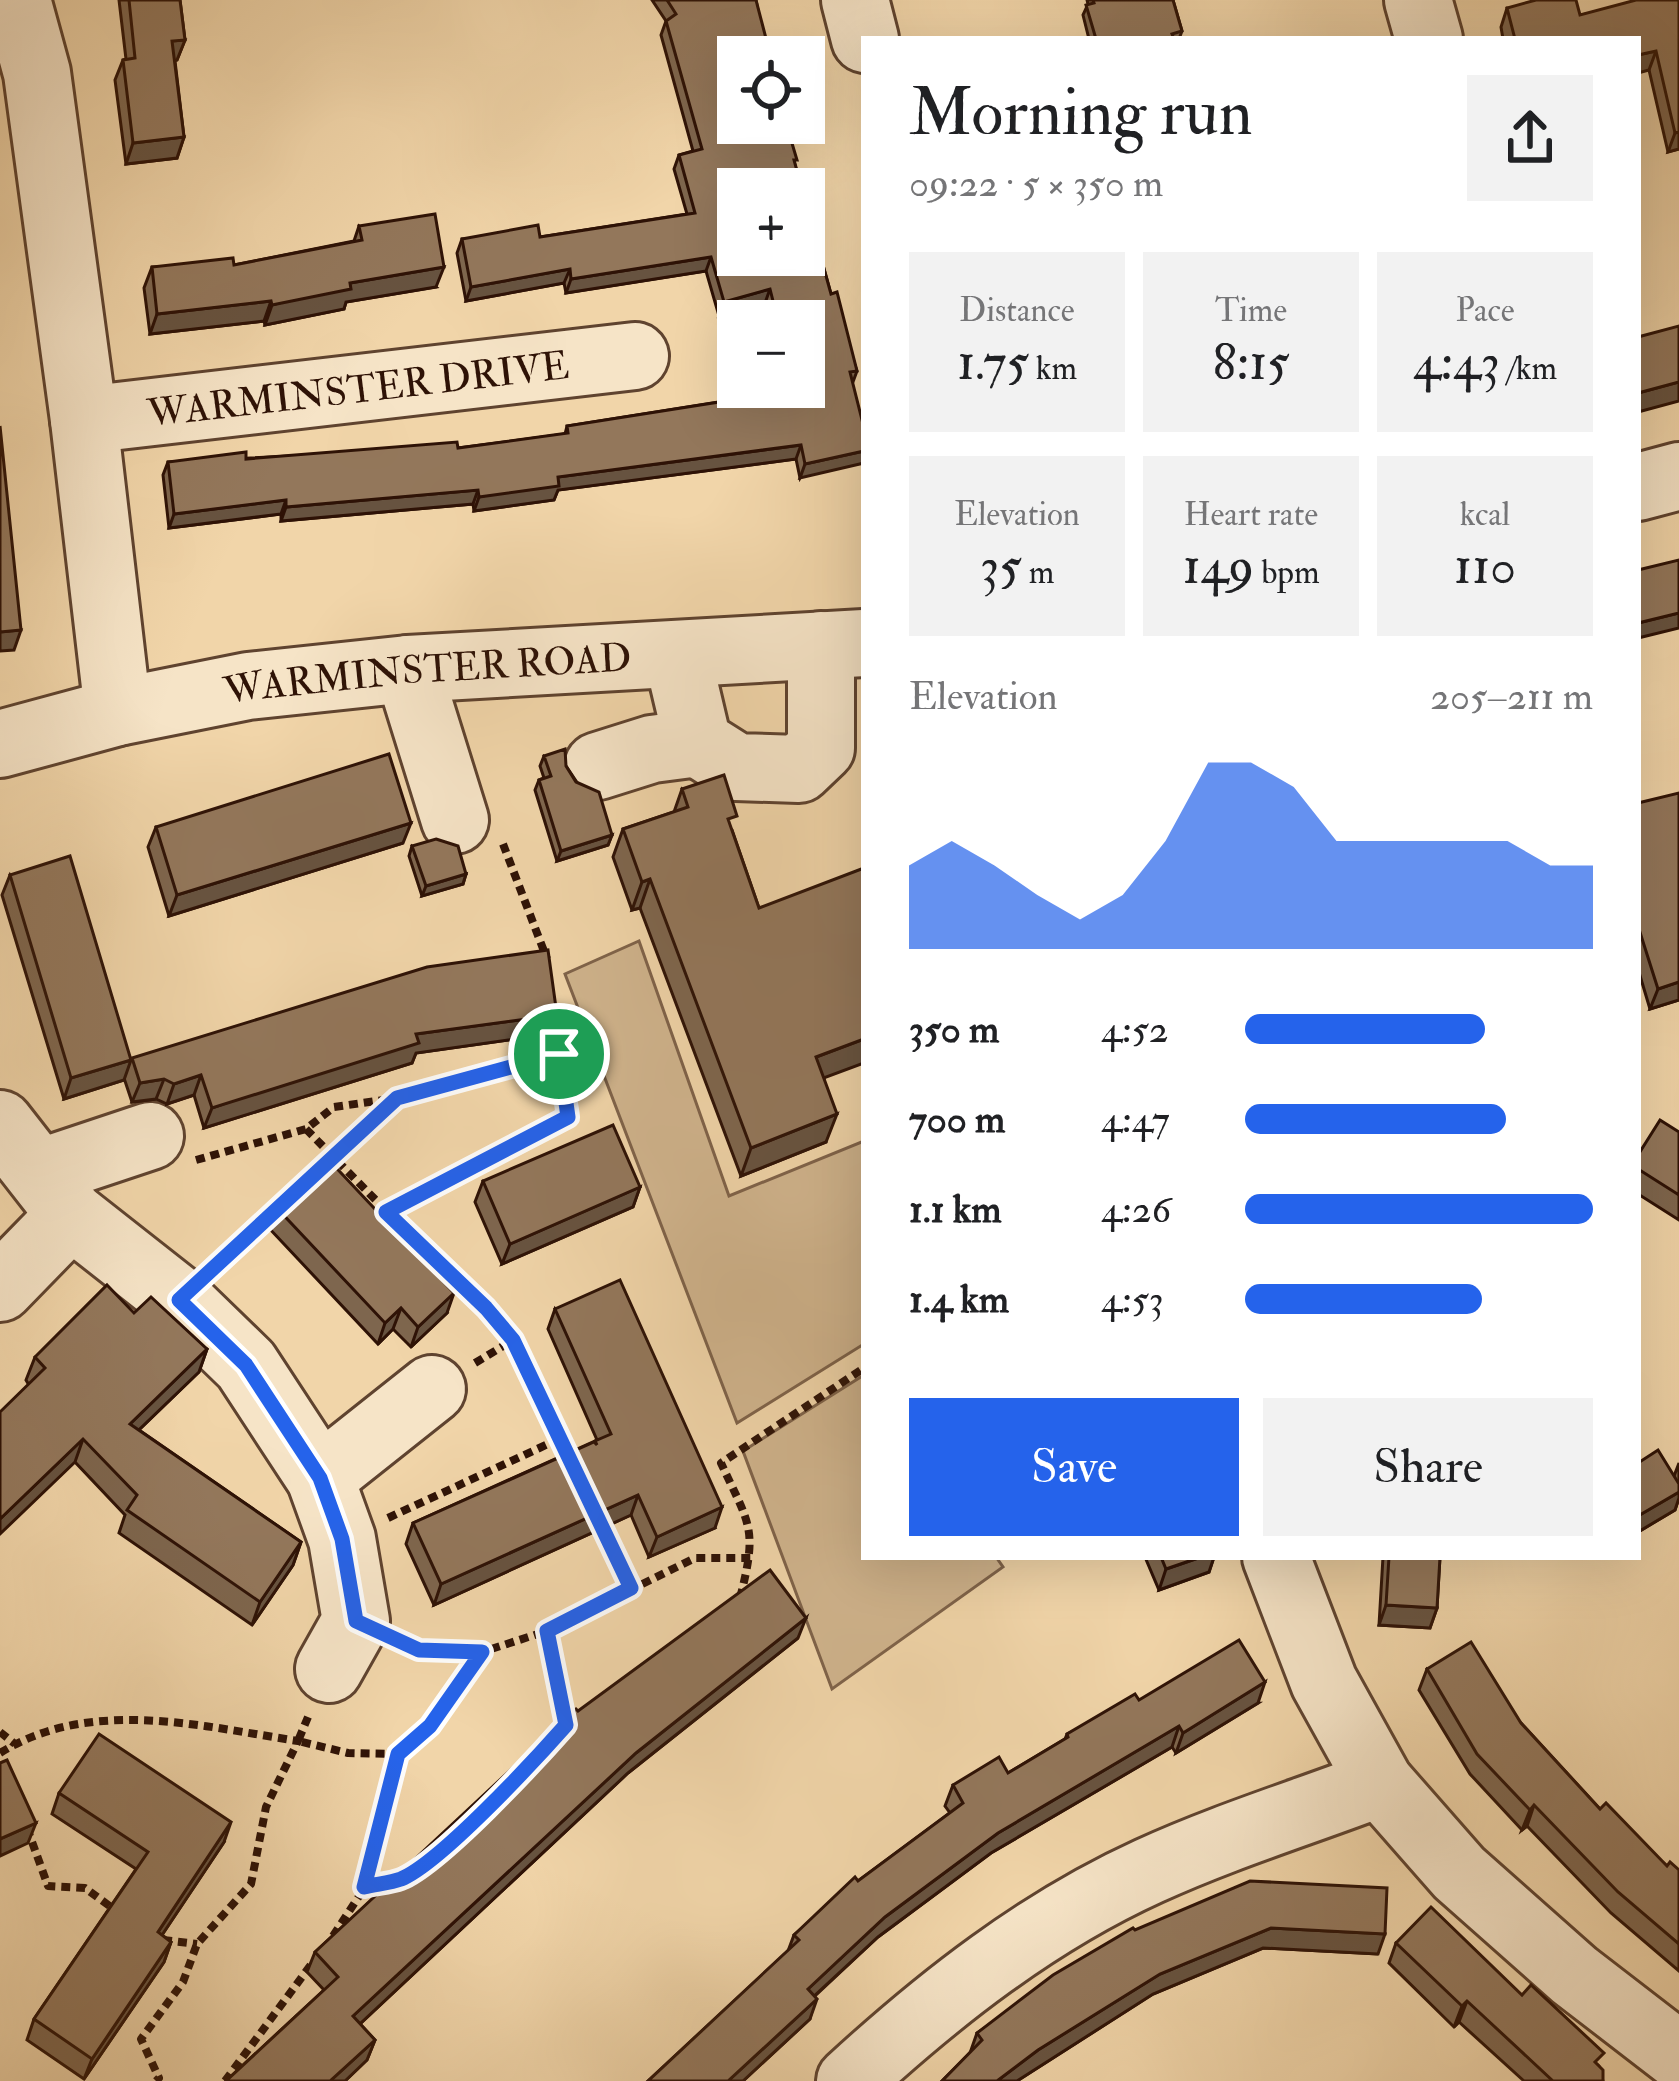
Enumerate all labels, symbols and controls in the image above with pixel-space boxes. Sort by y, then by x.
map controls [717,36,825,408]
button: locate [717,36,825,144]
text: Morning run [909,72,1253,155]
button: share [1467,75,1593,201]
text: 09:22 · 5 × 350 m [909,159,1163,208]
button: + [717,168,825,276]
text: Distance [959,290,1075,331]
text: Time [1215,290,1287,331]
text: Pace [1455,290,1515,331]
button: − [717,300,825,408]
text: 1.75 [957,331,1029,395]
text: 8:15 [1212,331,1290,395]
text: 4:43 [1413,331,1500,395]
street label: WARMINSTER DRIVE [144,341,572,439]
text: km [1029,348,1077,389]
text: /km [1500,348,1557,389]
text: Elevation [954,494,1080,535]
text: Heart rate [1184,494,1318,535]
text: kcal [1460,494,1510,535]
text: 35 [980,535,1022,599]
text: 149 [1182,535,1254,599]
text: 110 [1454,535,1516,599]
text: m [1022,552,1054,593]
text: bpm [1254,552,1320,593]
street label: WARMINSTER ROAD [219,633,633,716]
text: Elevation [909,672,1058,721]
text: 205–211 m [1430,672,1593,721]
pin [508,1003,610,1105]
text: 350 m [909,1005,999,1054]
text: 4:52 [1101,1005,1168,1054]
icon: arrive [526,1021,592,1087]
text: 700 m [909,1095,1005,1144]
text: 4:47 [1101,1095,1170,1144]
text: 1.1 km [909,1185,1001,1234]
text: 4:26 [1101,1185,1171,1234]
text: 1.4 km [909,1275,1009,1324]
text: 4:53 [1101,1275,1164,1324]
button: Save [909,1398,1239,1536]
button: Share [1263,1398,1593,1536]

